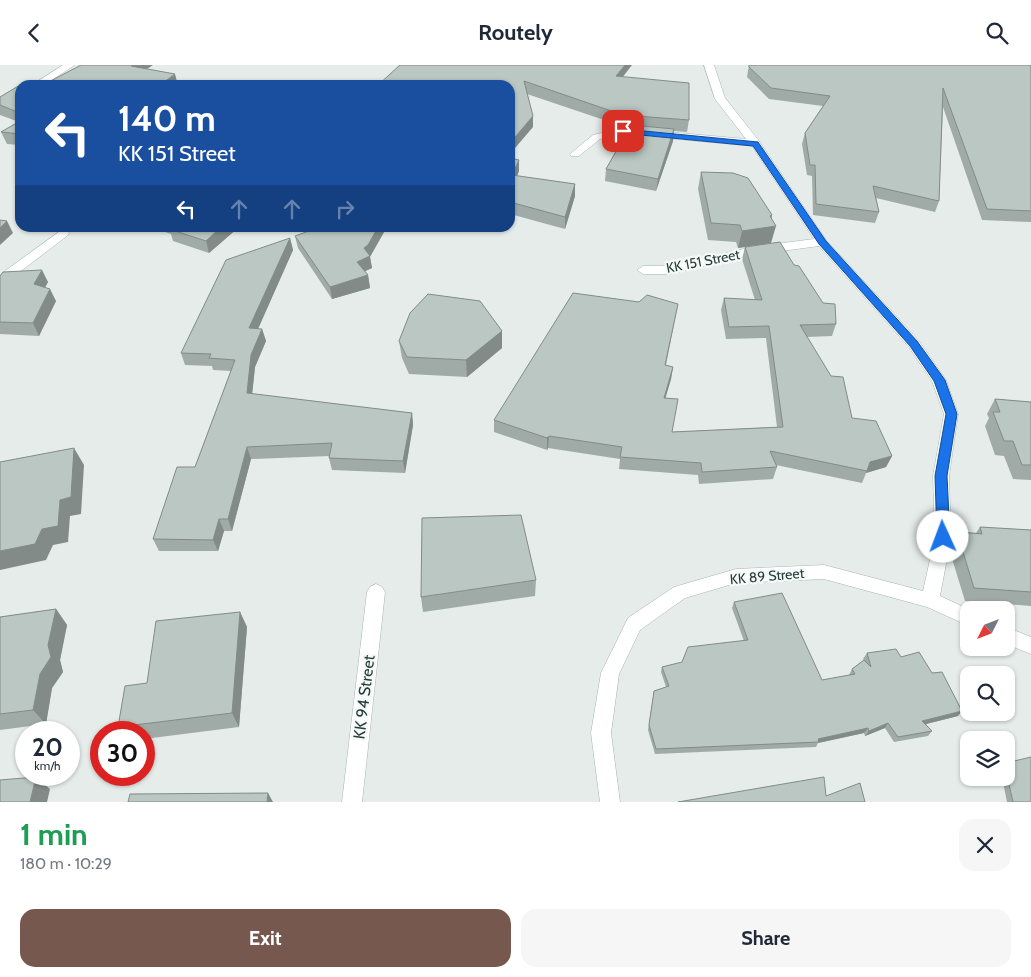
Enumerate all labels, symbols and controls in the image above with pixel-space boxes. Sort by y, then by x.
icon: back [20,19,48,47]
text: Routely [478,19,553,46]
icon: search [983,19,1011,47]
text: 140 m [118,97,216,140]
icon: left [35,100,100,165]
pin [602,110,644,152]
icon: arrive [609,117,637,145]
text: KK 151 Street [118,140,236,167]
icon: left [172,195,200,223]
icon: ahead [225,195,253,223]
icon: ahead [278,195,306,223]
icon: right [331,195,359,223]
street label: KK 151 Street [665,245,742,277]
position arrow [916,510,968,562]
street label: KK 89 Street [729,564,805,588]
north arrow [960,601,1015,656]
map controls [960,601,1015,786]
street label: KK 94 Street [349,653,379,740]
button: search [960,666,1015,721]
speed limit sign: 30 [90,721,155,786]
button: layers [960,731,1015,786]
text: 20 [32,732,63,762]
text: km/h [34,758,61,773]
text: 1 min [20,816,88,853]
button: close [959,819,1011,871]
text: 180 m · 10:29 [20,854,112,873]
button: Exit [20,909,511,967]
button: Share [521,909,1011,967]

